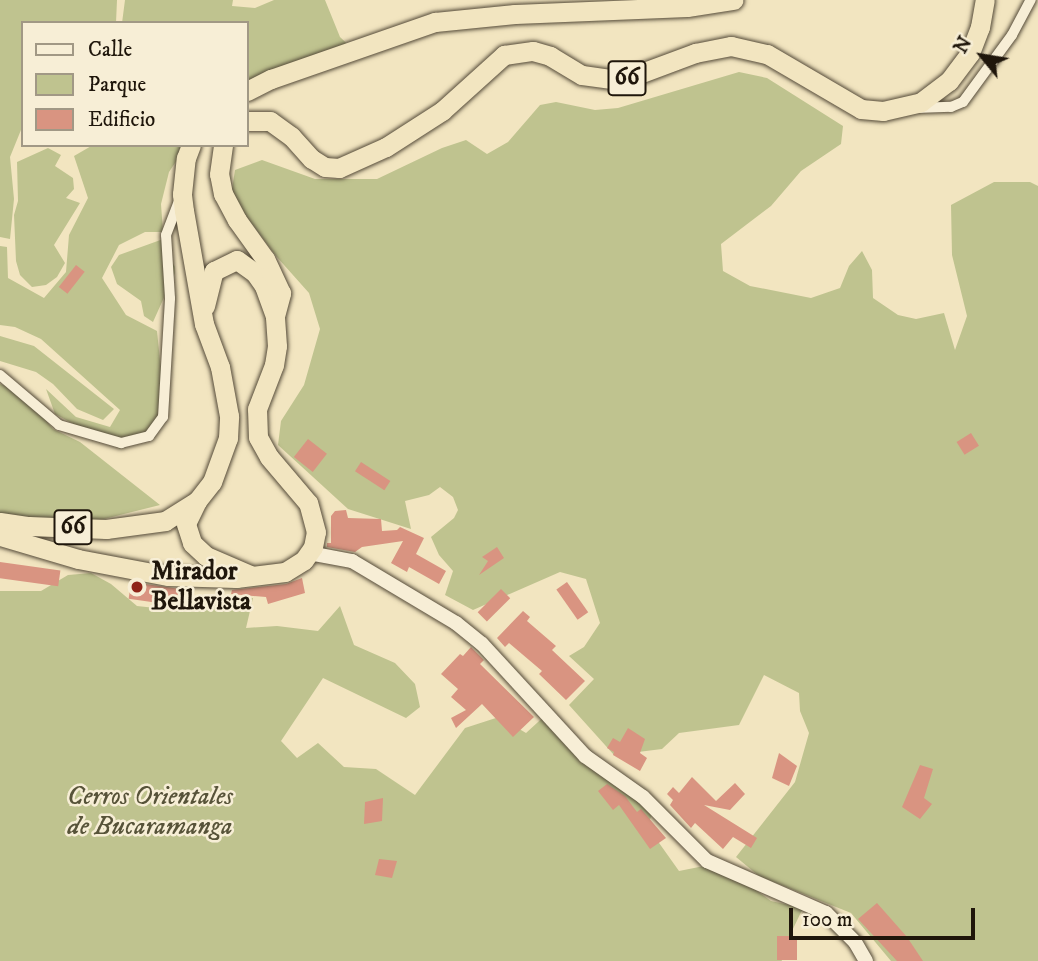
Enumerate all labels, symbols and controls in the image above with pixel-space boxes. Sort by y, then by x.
legend [21,21,248,147]
north arrow [947,21,1017,91]
text: N [950,33,977,58]
text: Calle [88,37,132,63]
road number: 66 [606,57,648,98]
text: Parque [88,72,146,98]
text: Edificio [88,107,155,133]
road number: 66 [52,506,94,548]
place label: Mirador Bellavista [151,556,251,618]
marker: Mirador Bellavista [129,579,145,595]
park label: Cerros Orientales de Bucaramanga [67,781,233,842]
scale bar [793,894,978,938]
text: 100 m [802,907,853,933]

